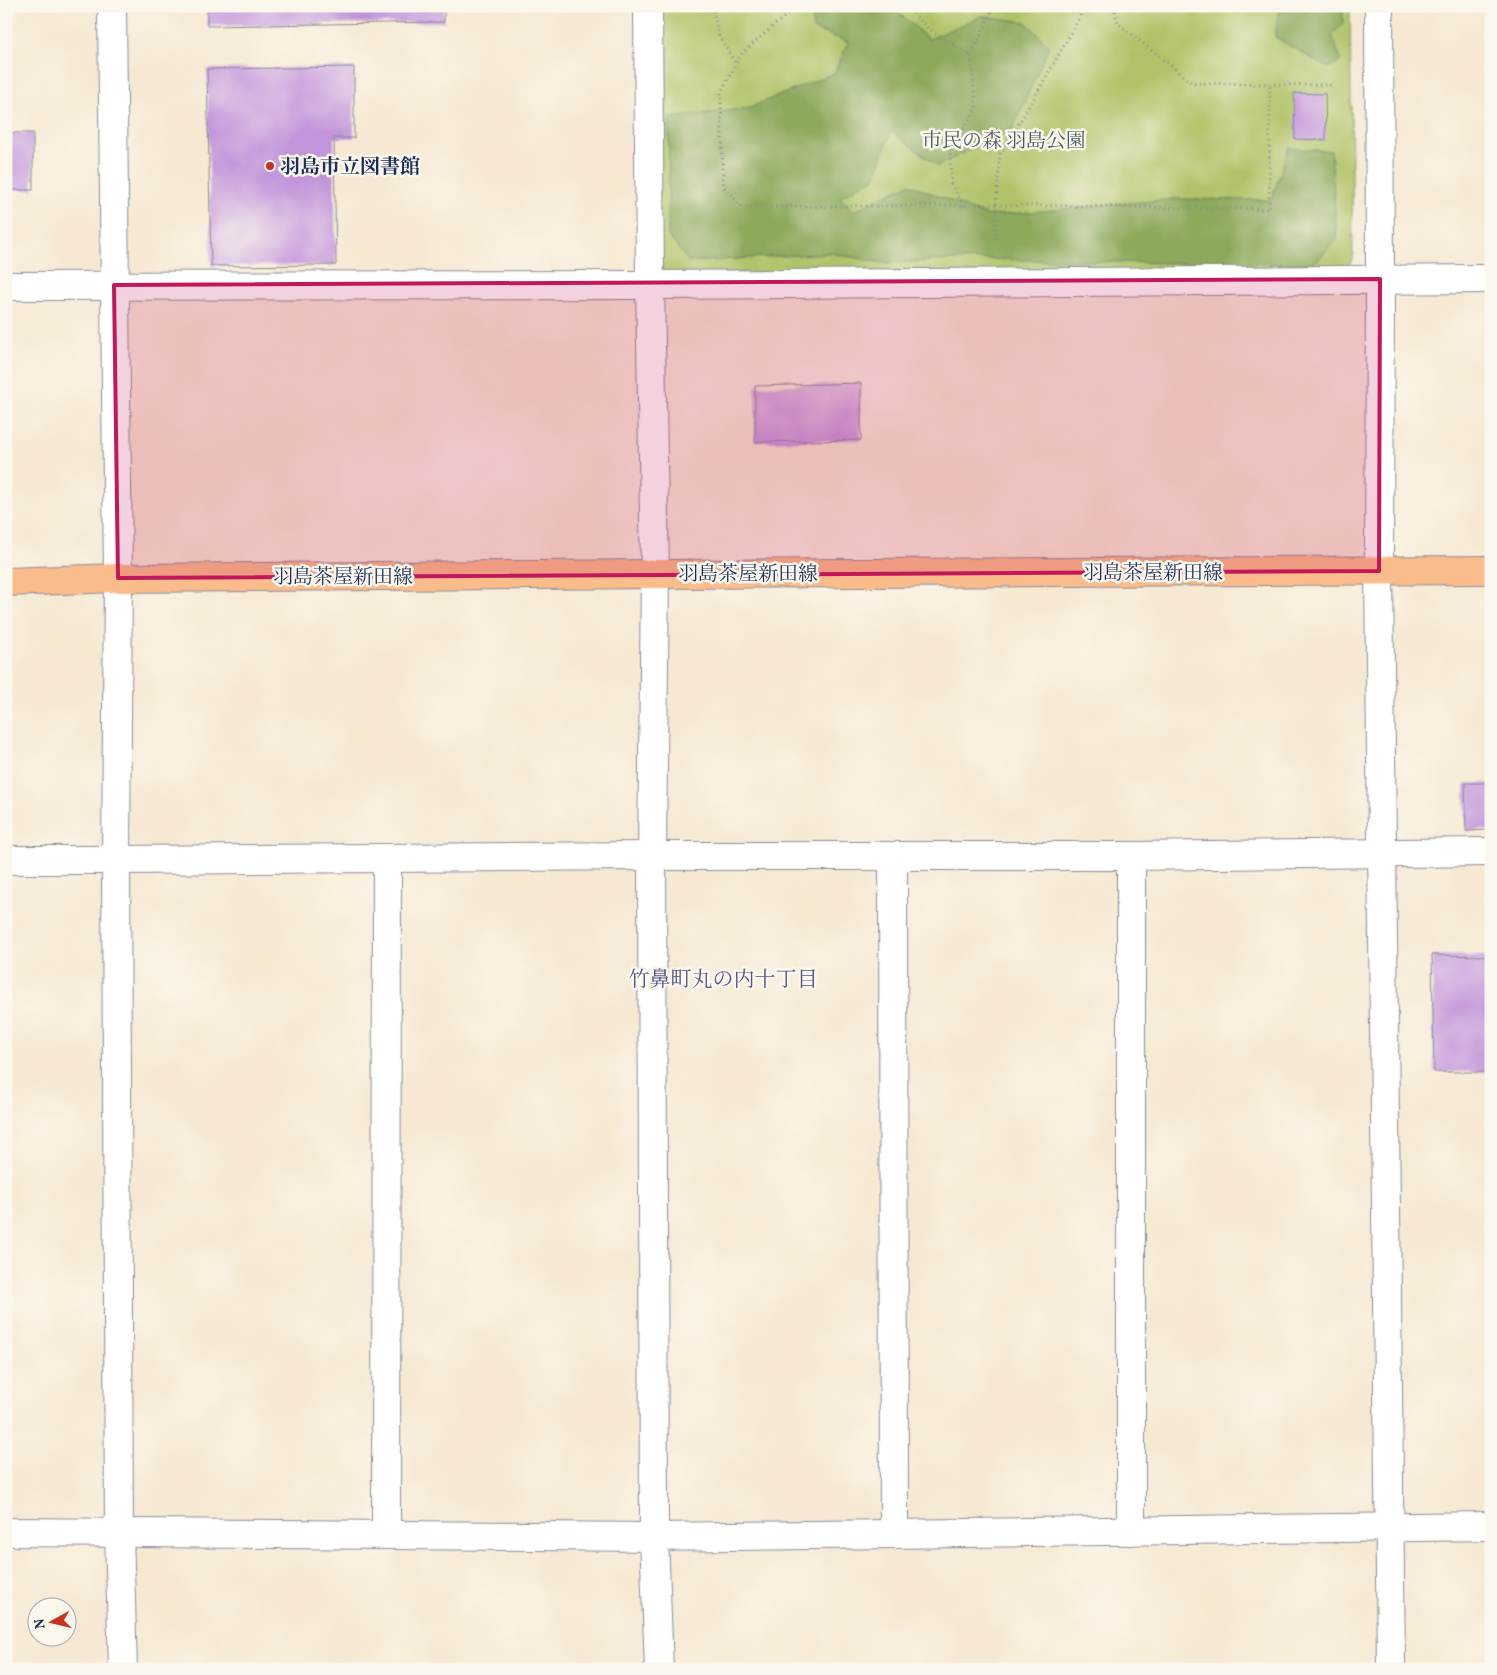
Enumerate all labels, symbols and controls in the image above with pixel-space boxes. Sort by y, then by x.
park label: 市民の森 羽島公園 [922,128,1086,156]
place label: 羽島市立図書館 [280,154,420,182]
marker: 羽島市立図書館 [264,160,276,172]
street label: 羽島茶屋新田線 [1083,560,1223,588]
street label: 羽島茶屋新田線 [678,561,818,589]
street label: 羽島茶屋新田線 [273,564,413,592]
district label: 竹鼻町丸の内十丁目 [629,966,818,995]
north arrow [28,1598,78,1648]
text: N [30,1617,51,1630]

